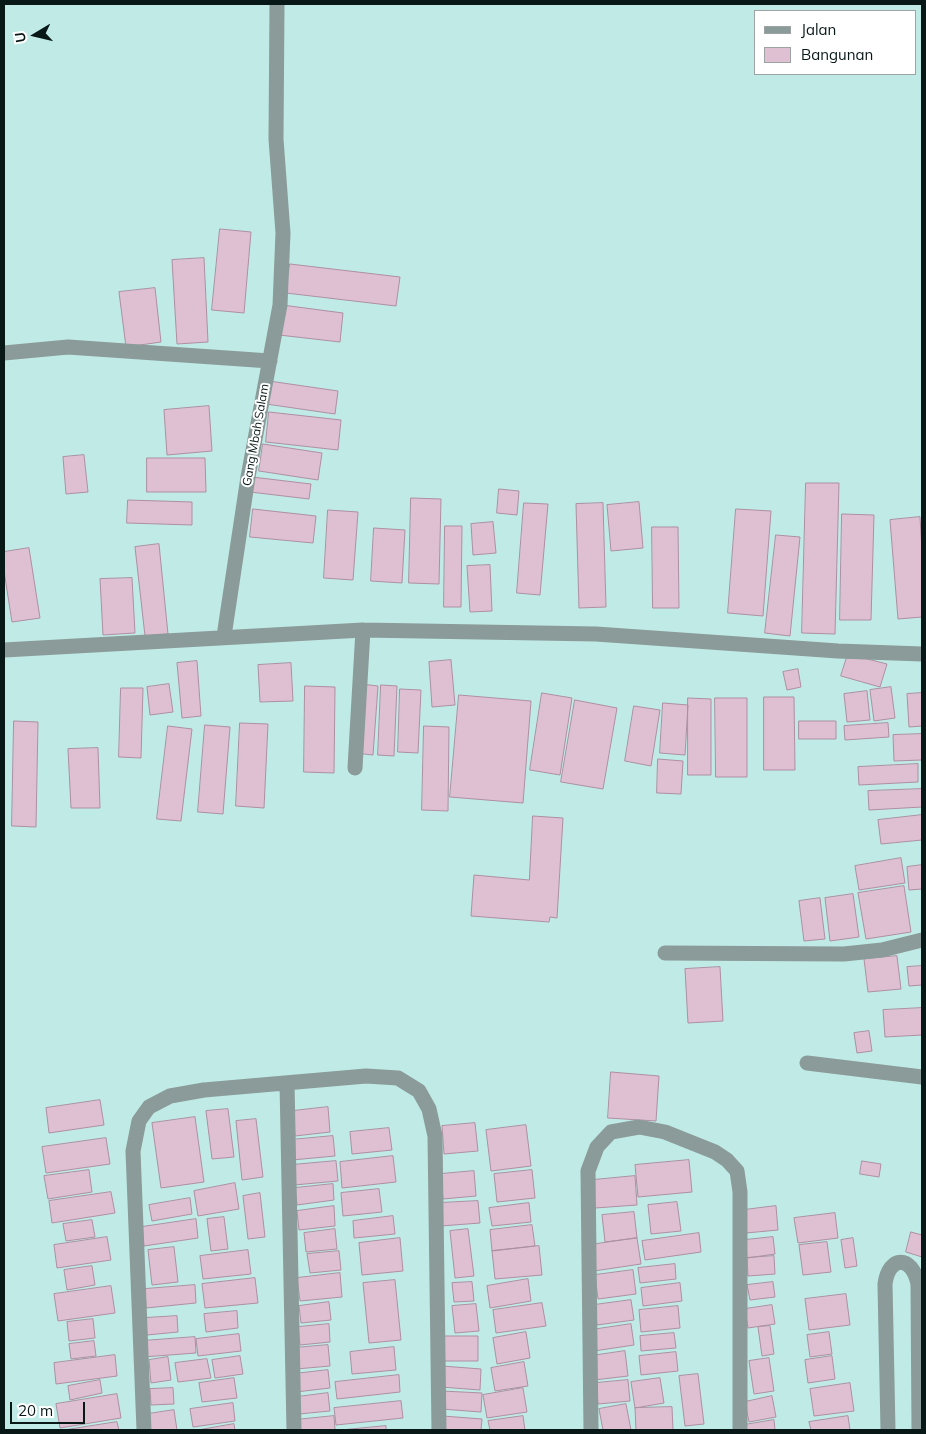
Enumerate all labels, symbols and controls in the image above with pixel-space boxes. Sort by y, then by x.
north arrow [10,10,60,60]
legend [754,10,916,75]
text: Jalan [801,20,836,39]
text: U [10,31,30,44]
text: Bangunan [801,45,873,64]
street label: Gang Mbah Salam [240,383,272,487]
scale bar [12,1392,88,1424]
text: 20 m [18,1401,53,1420]

